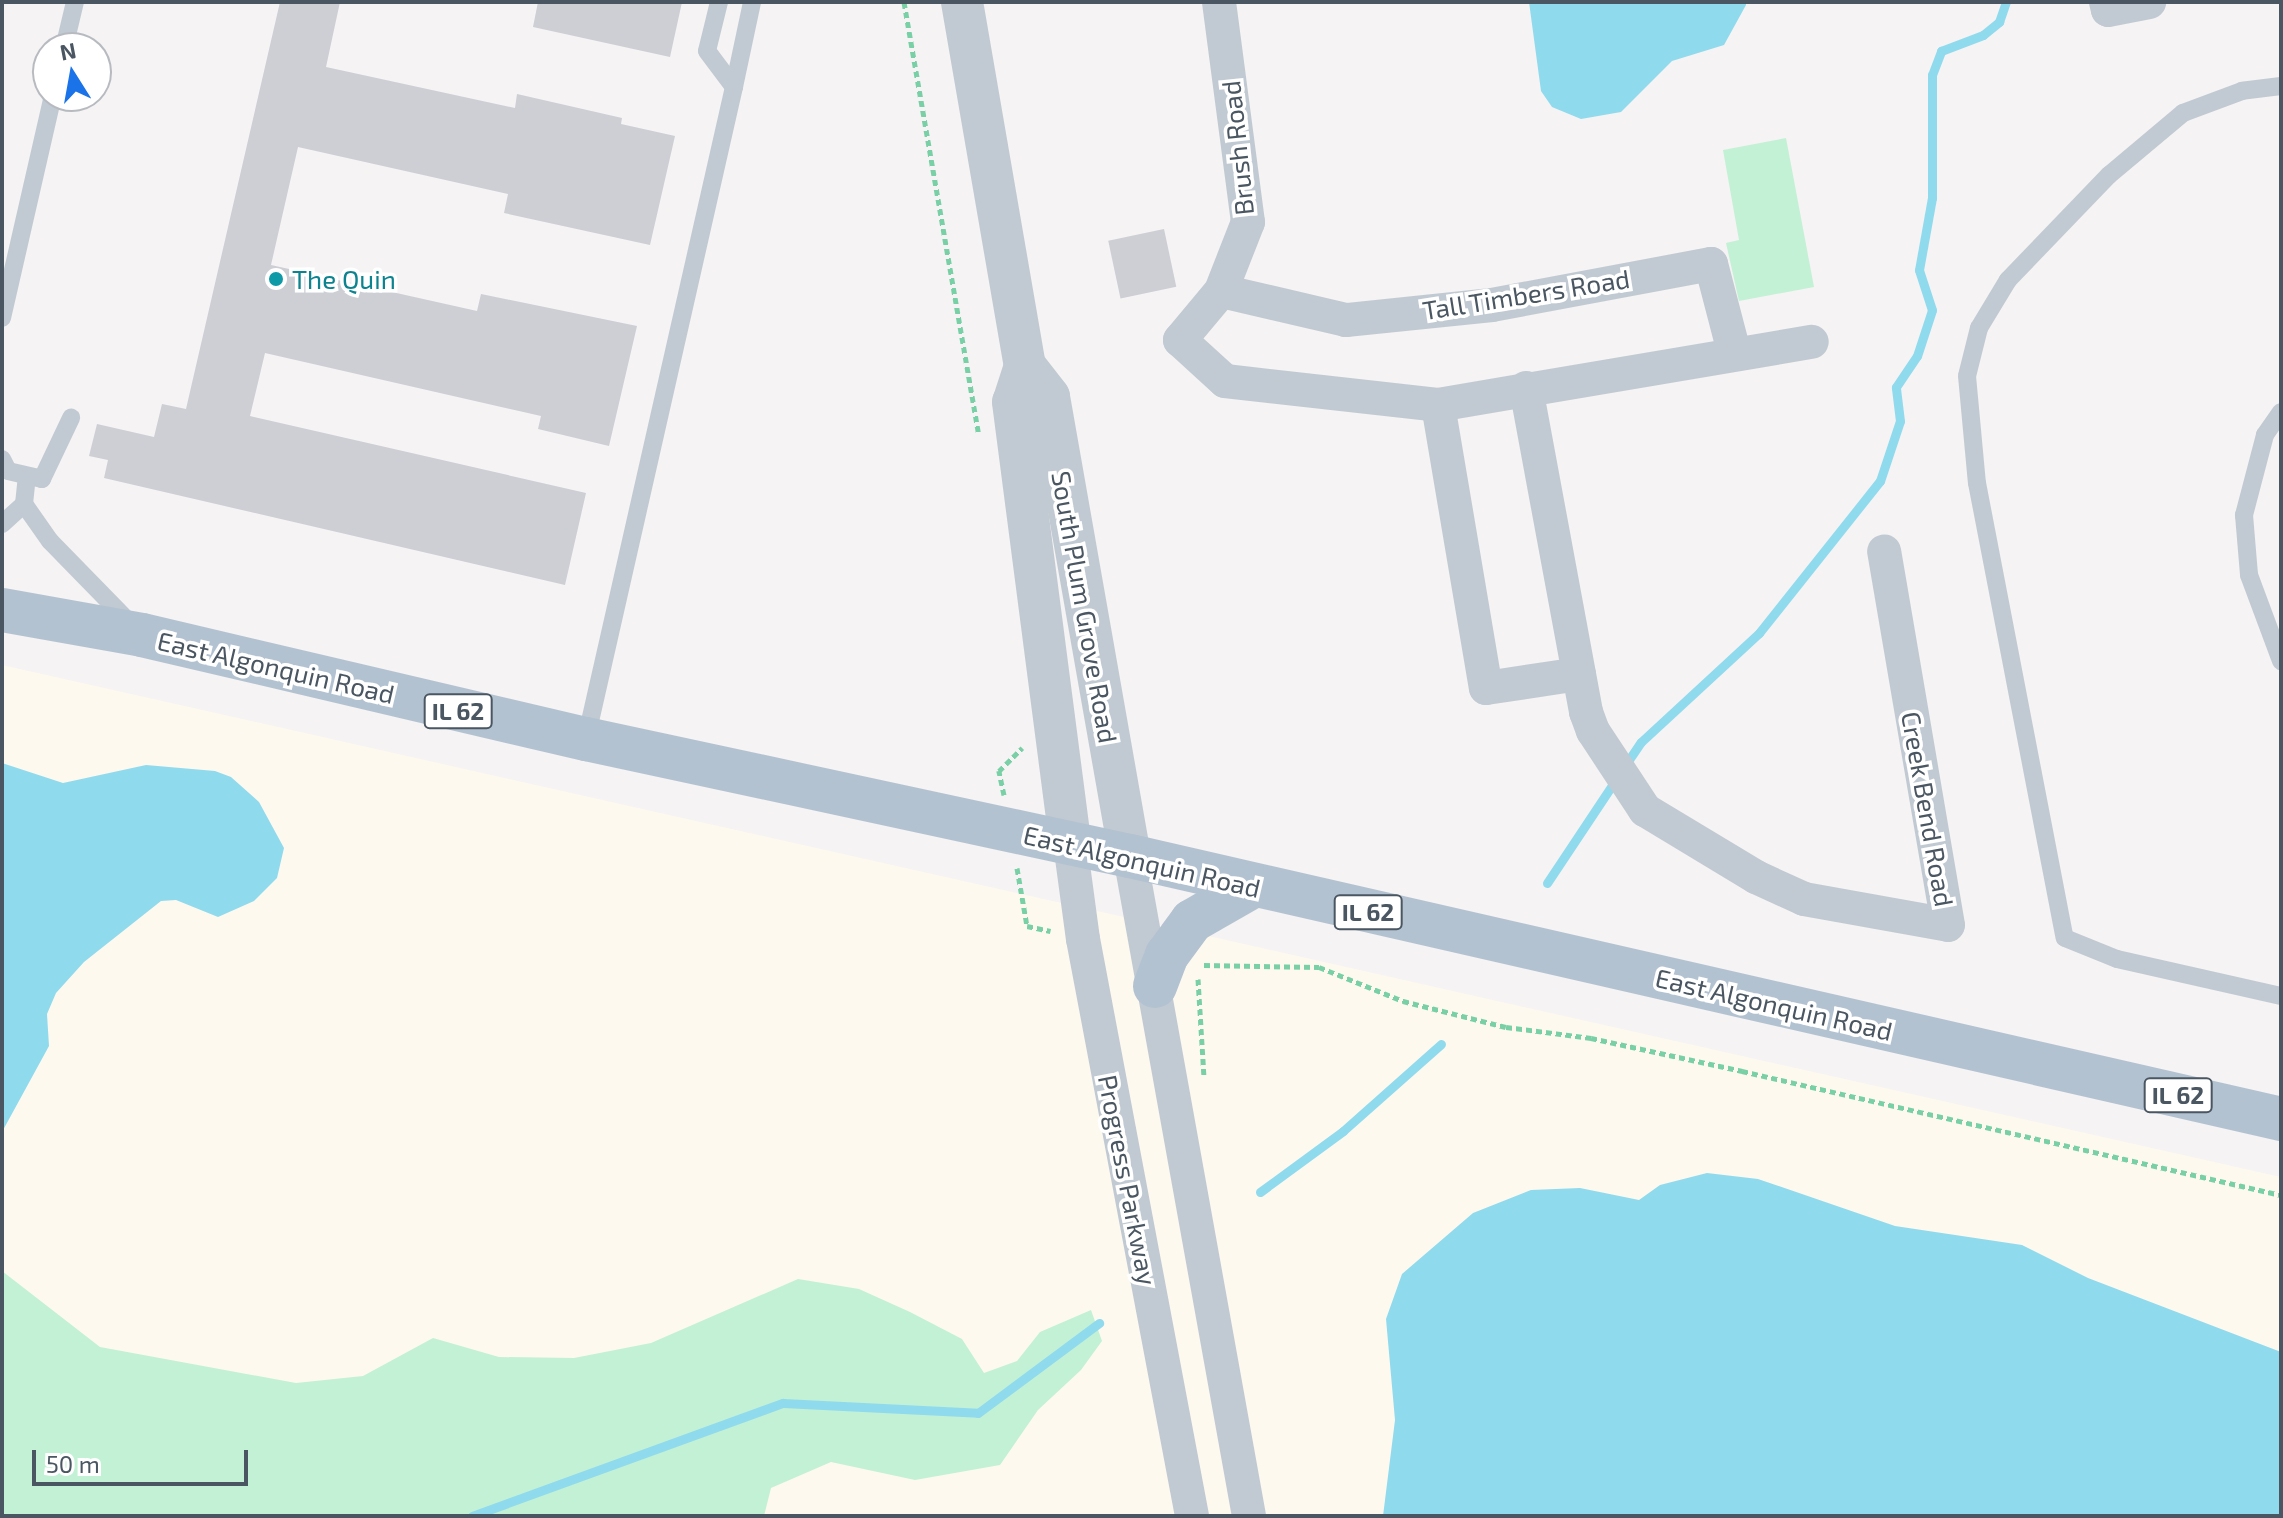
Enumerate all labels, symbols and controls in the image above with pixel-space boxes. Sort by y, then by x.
north arrow [32,32,112,112]
text: N [58,36,78,65]
street label: Brush Road [1214,79,1260,217]
street label: Tall Timbers Road [1420,262,1632,326]
place label: The Quin [292,263,396,295]
marker: The Quin [267,270,285,288]
street label: South Plum Grove Road [1046,469,1124,745]
street label: East Algonquin Road [154,624,398,710]
road number: IL 62 [422,691,494,731]
street label: Creek Bend Road [1895,709,1961,909]
street label: East Algonquin Road [1020,818,1264,904]
road number: IL 62 [1332,892,1404,932]
street label: East Algonquin Road [1652,961,1896,1047]
street label: Progress Parkway [1092,1072,1164,1288]
road number: IL 62 [2142,1075,2214,1115]
scale bar [36,1434,252,1484]
text: 50 m [46,1449,100,1478]

